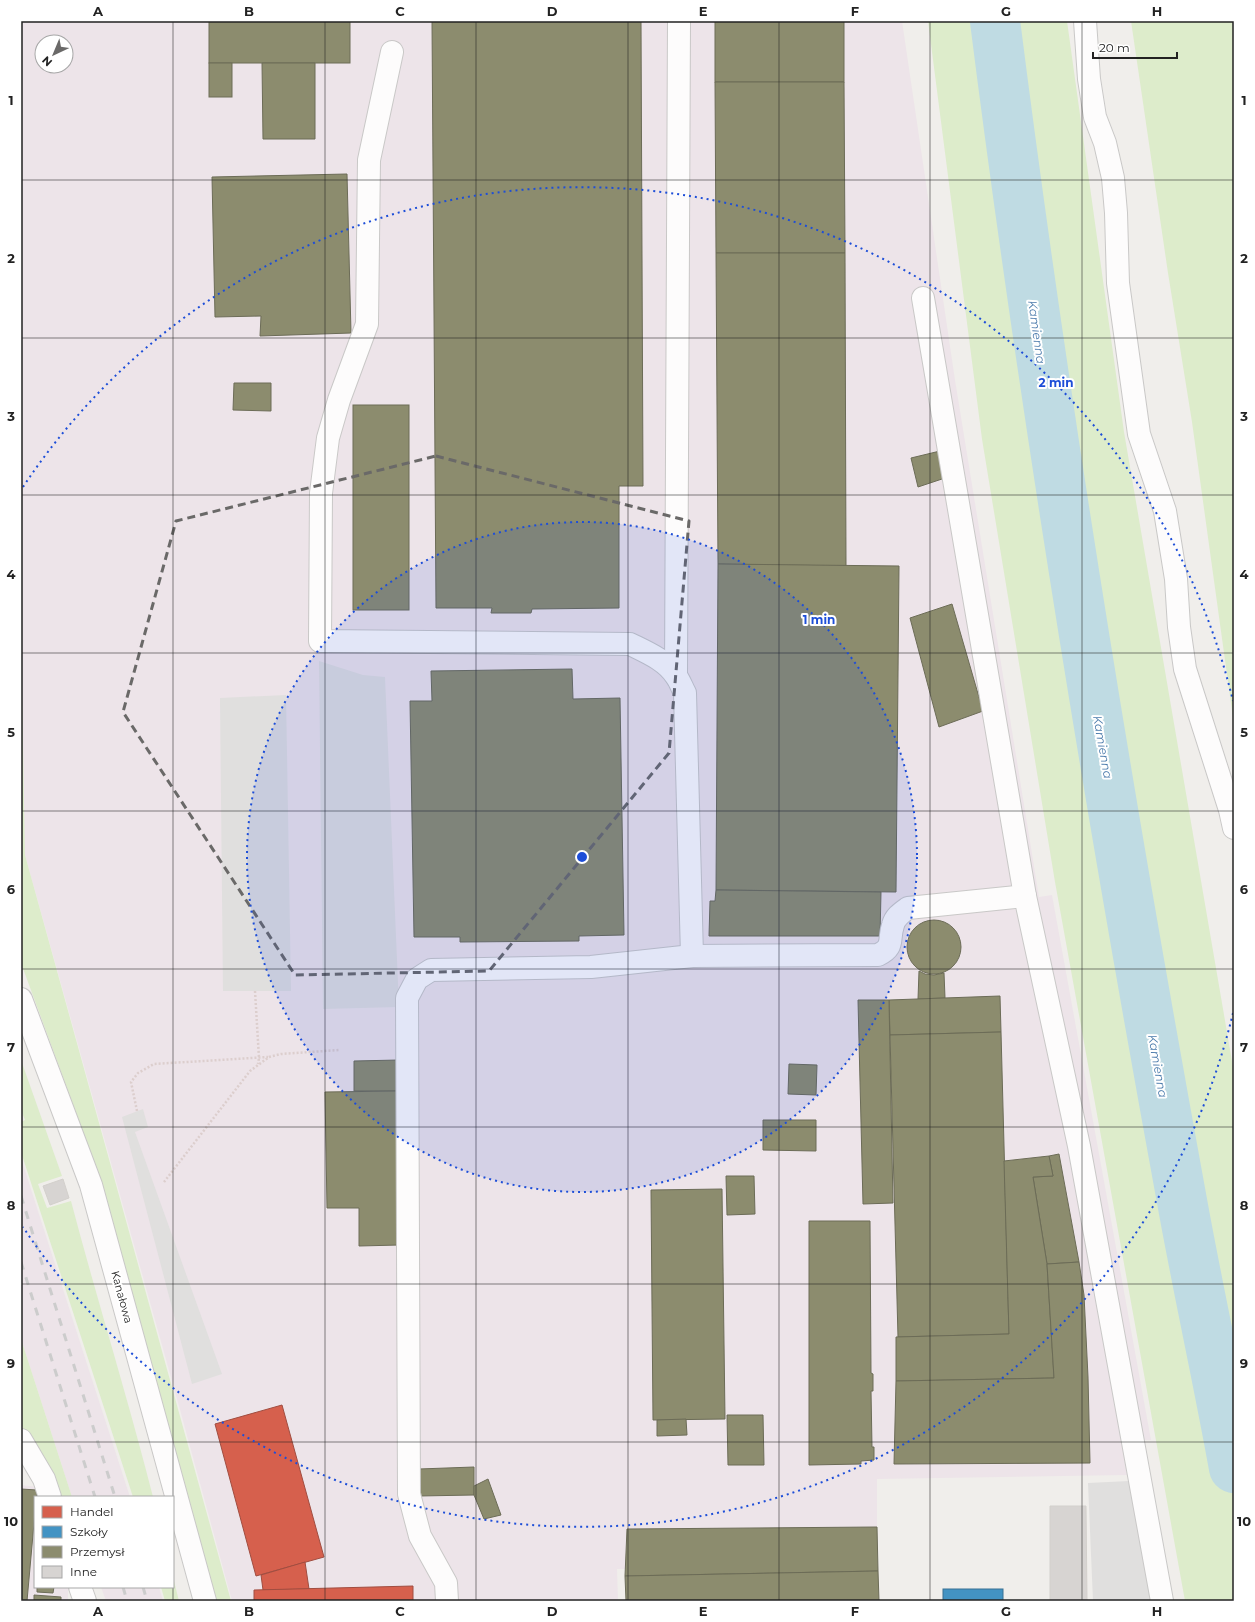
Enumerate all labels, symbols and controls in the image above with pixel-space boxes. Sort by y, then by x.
text: A [92,3,104,19]
text: B [244,3,254,19]
text: C [395,3,405,19]
text: D [547,3,558,19]
text: E [699,3,708,19]
text: F [851,3,859,19]
text: G [1001,3,1011,19]
text: H [1152,3,1162,19]
north arrow [34,34,74,74]
scale bar [1093,34,1177,60]
text: 20 m [1099,40,1130,55]
text: N [39,53,55,69]
text: 1 [8,92,14,108]
text: 1 [1241,92,1247,108]
text: 2 [7,250,15,266]
text: 2 [1240,250,1248,266]
water label: Kamienna [1025,299,1049,365]
text: 2 min [1039,375,1073,390]
text: 3 [6,408,15,424]
text: 3 [1239,408,1248,424]
text: 4 [7,566,16,582]
text: 4 [1240,566,1249,582]
text: 1 min [803,612,835,627]
water label: Kamienna [1090,714,1116,780]
text: 5 [7,724,15,740]
text: 5 [1240,724,1248,740]
centre of rings [575,850,589,864]
text: 6 [7,881,16,897]
text: 6 [1240,881,1249,897]
water label: Kamienna [1145,1033,1171,1099]
text: 7 [7,1039,15,1055]
text: 7 [1240,1039,1248,1055]
text: 8 [7,1197,16,1213]
text: 8 [1240,1197,1249,1213]
street label: Kanałowa [108,1269,136,1325]
text: 9 [7,1355,15,1371]
text: 9 [1240,1355,1248,1371]
legend [34,1496,174,1588]
text: Handel [70,1504,114,1519]
text: 10 [4,1513,18,1529]
text: 10 [1237,1513,1251,1529]
text: Szkoły [70,1524,108,1539]
text: Przemysł [70,1544,125,1559]
text: Inne [70,1564,97,1579]
text: A [92,1603,104,1619]
text: B [244,1603,254,1619]
text: C [395,1603,405,1619]
text: D [547,1603,558,1619]
text: E [699,1603,708,1619]
text: F [851,1603,859,1619]
text: G [1001,1603,1011,1619]
text: H [1152,1603,1162,1619]

